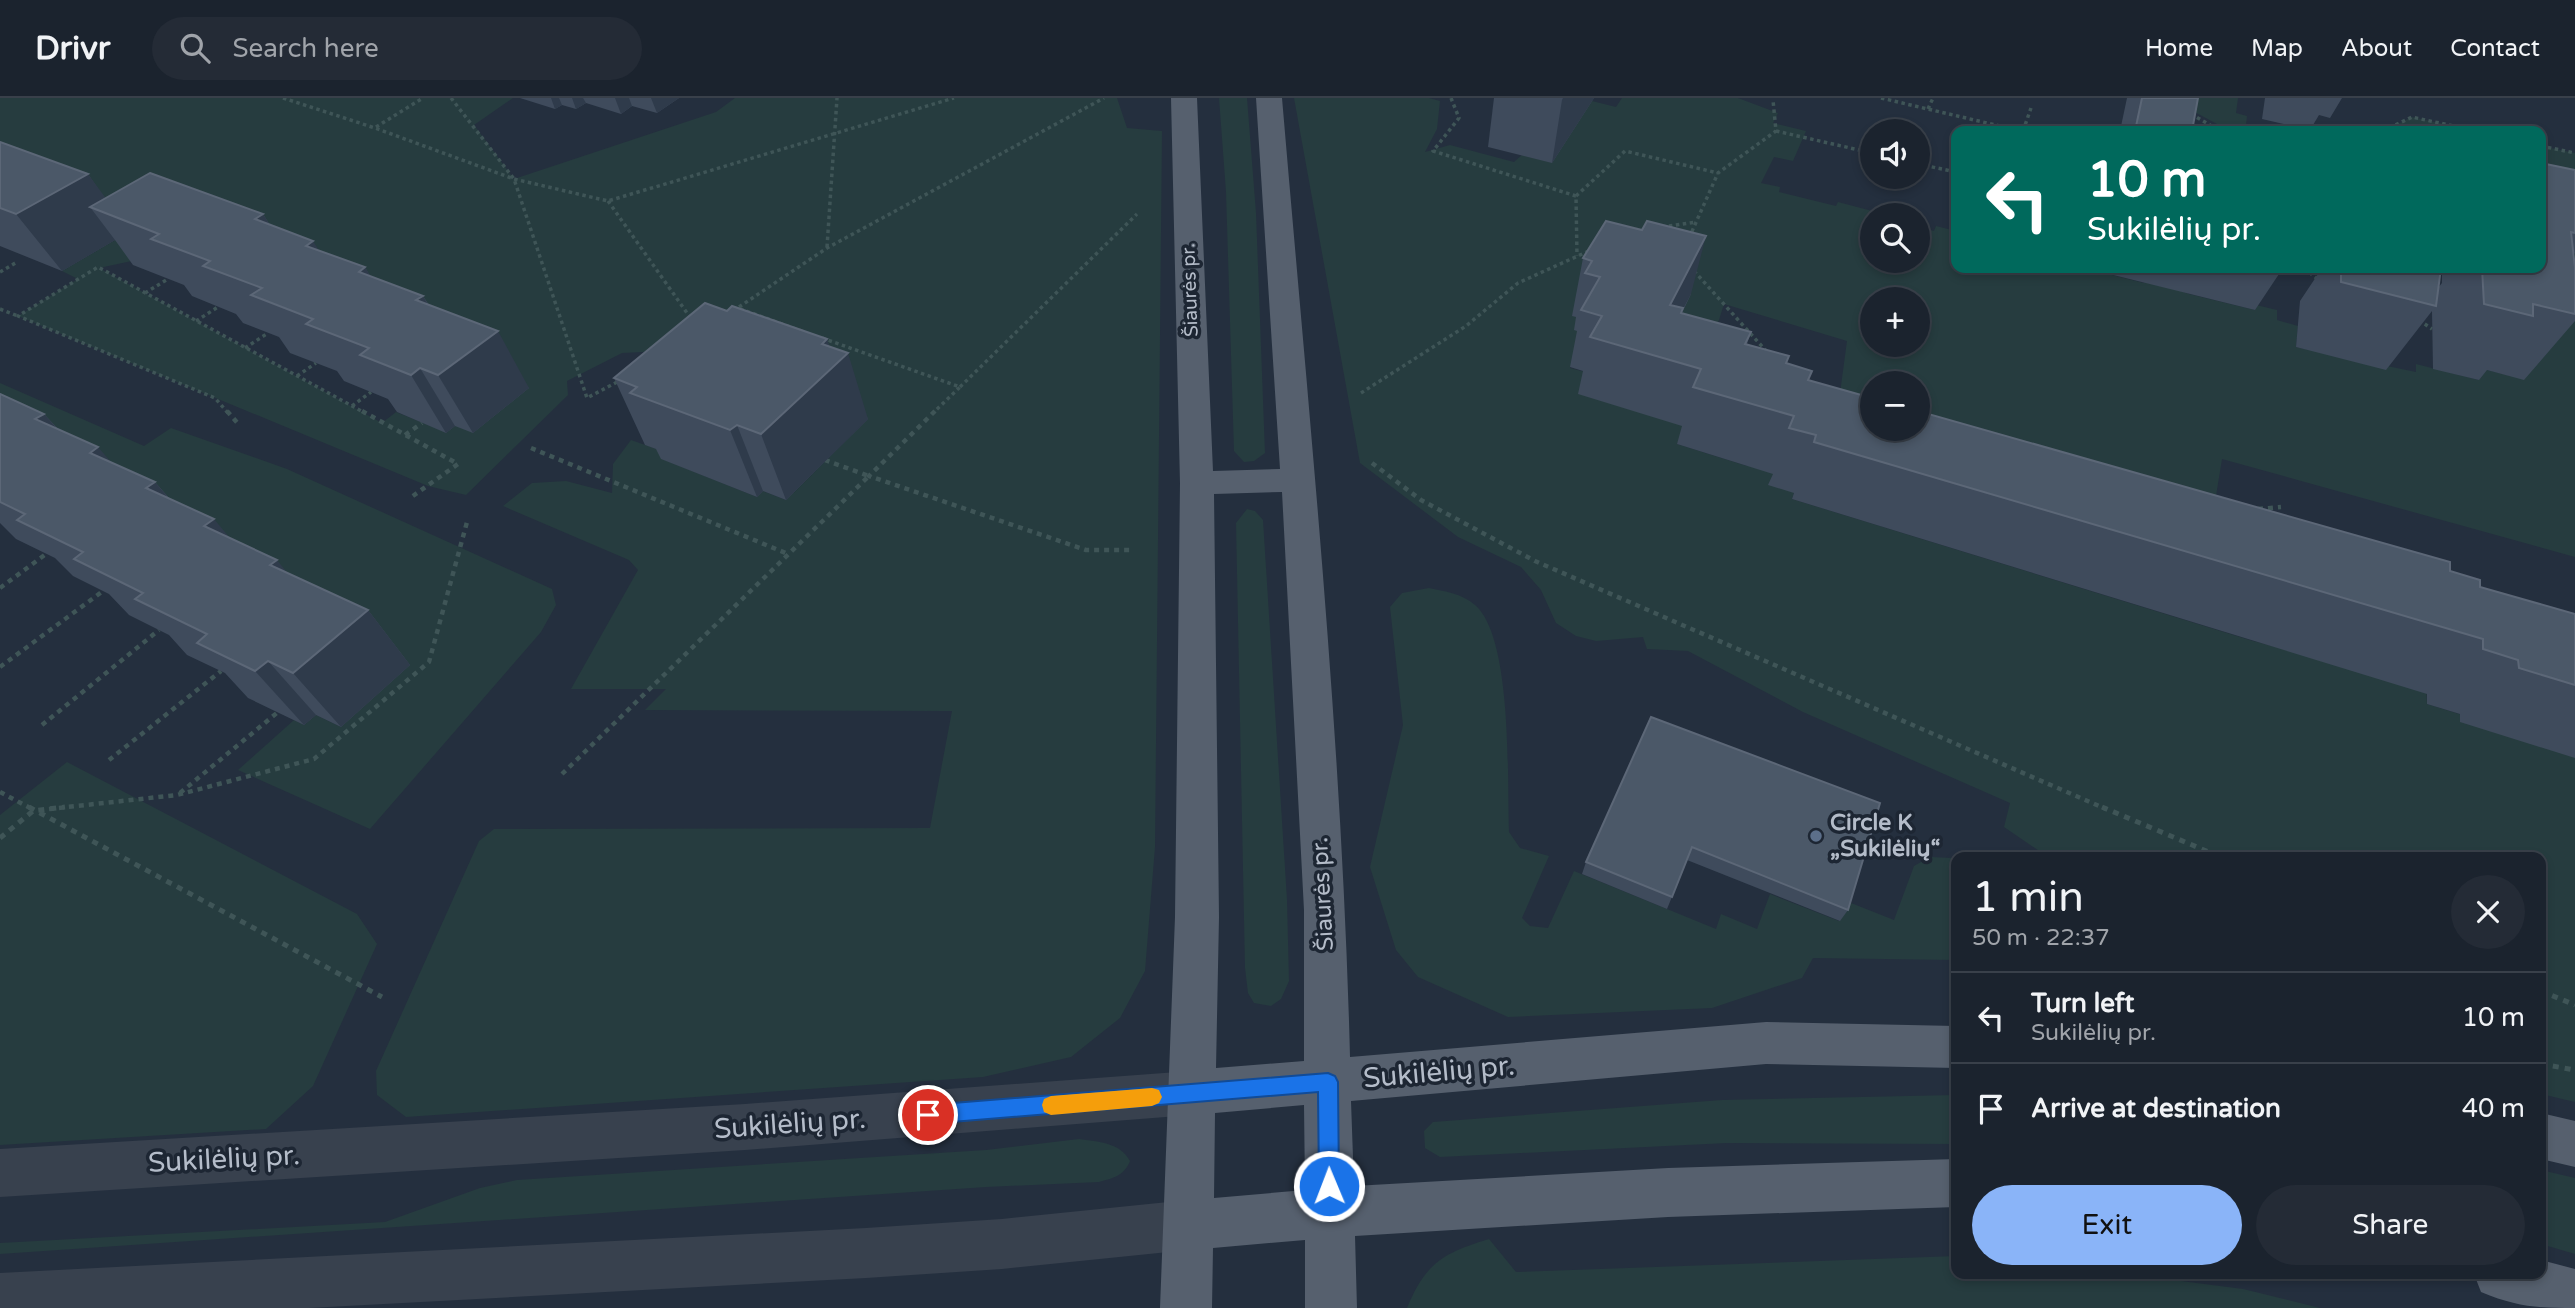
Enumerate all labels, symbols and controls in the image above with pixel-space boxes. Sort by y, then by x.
search box [152,17,642,80]
text: Drivr [35,29,110,68]
icon: search [176,29,214,67]
text: Search here [232,33,379,64]
text: Home [2145,34,2213,63]
text: Map [2251,34,2303,63]
text: About [2341,34,2412,63]
text: Contact [2450,34,2540,63]
map controls [1860,119,1930,441]
button: sound [1860,119,1930,189]
text: 10 m [2087,151,2206,210]
icon: left [1972,154,2063,245]
button: search [1860,203,1930,273]
text: Sukilėlių pr. [2087,211,2261,249]
street label: Šiaurės pr. [1177,243,1203,337]
button: + [1860,287,1930,357]
button: − [1860,371,1930,441]
place label: Circle K „Sukilėlių“ [1830,809,1941,863]
marker: Circle K „Sukilėlių“ [1808,828,1824,844]
street label: Šiaurės pr. [1306,837,1340,951]
text: 1 min [1972,872,2084,923]
button: close [2451,875,2525,949]
text: 50 m · 22:37 [1972,924,2110,952]
text: Turn left [2031,988,2134,1019]
icon: left [1972,999,2010,1037]
text: 10 m [2462,1002,2525,1033]
text: Sukilėlių pr. [2031,1019,2156,1047]
street label: Sukilėlių pr. [1362,1048,1516,1096]
pin [898,1085,958,1145]
icon: arrive [1972,1090,2010,1128]
text: Arrive at destination [2031,1093,2281,1124]
text: 40 m [2462,1093,2525,1124]
icon: arrive [909,1096,947,1134]
street label: Sukilėlių pr. [713,1102,867,1146]
street label: Sukilėlių pr. [147,1138,301,1180]
position arrow [1292,1149,1366,1223]
button: Exit [1972,1185,2242,1265]
button: Share [2256,1185,2525,1265]

